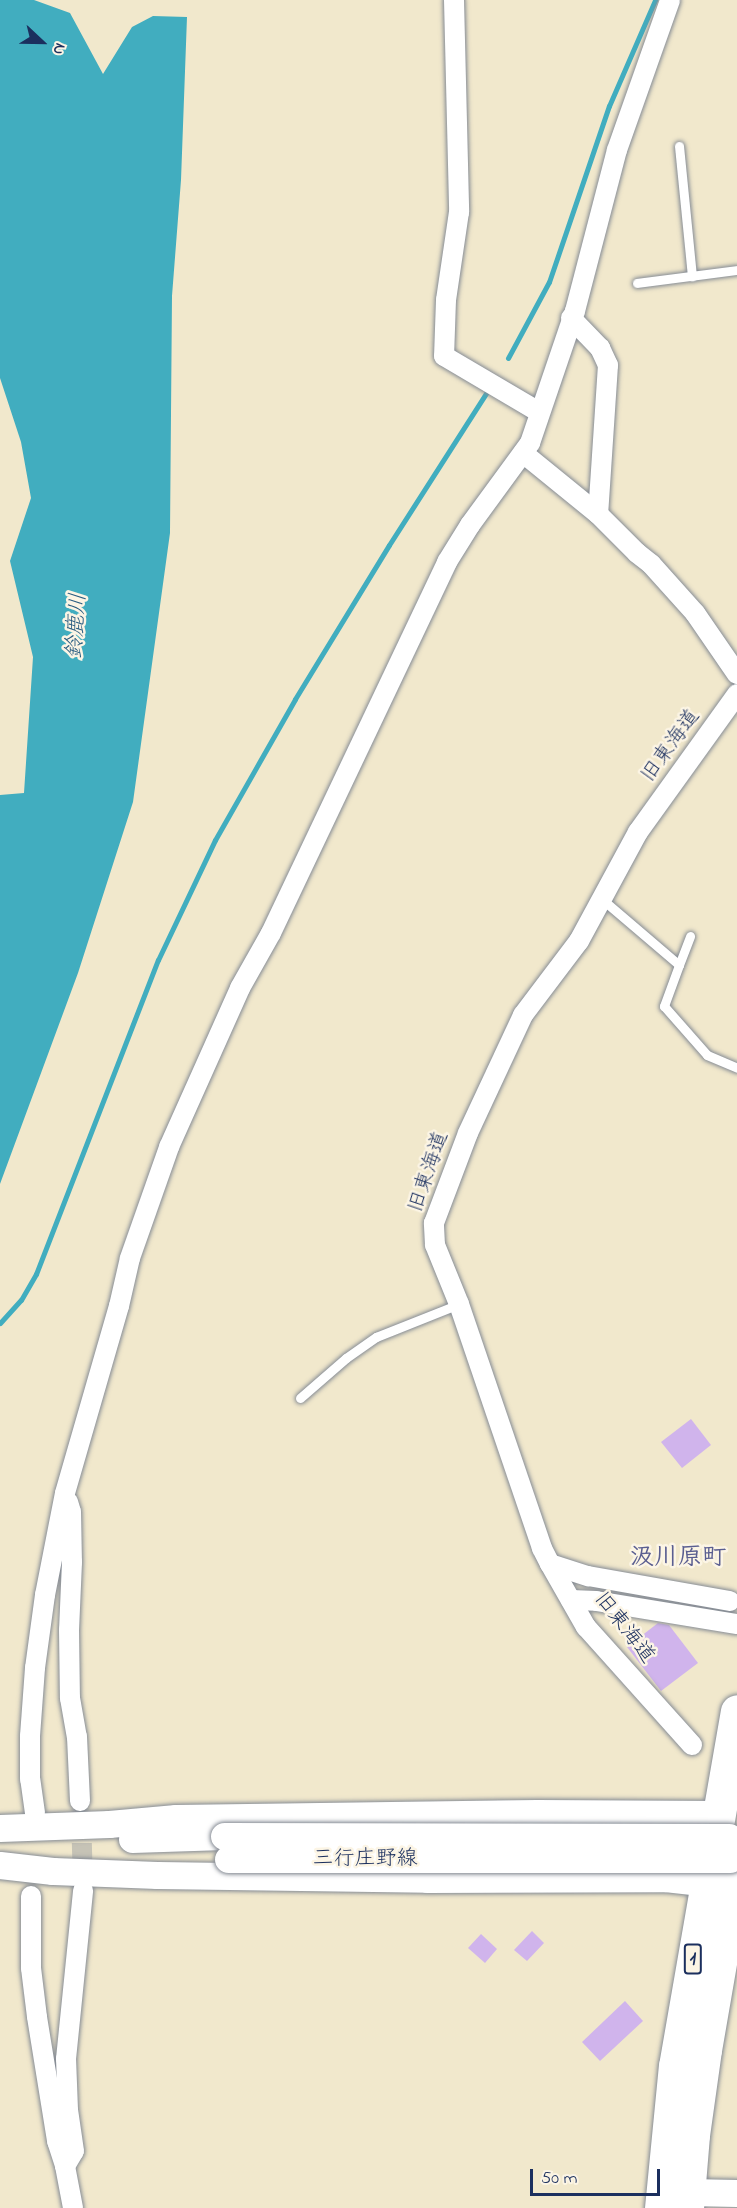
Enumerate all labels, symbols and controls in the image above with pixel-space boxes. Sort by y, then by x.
north arrow [12,12,72,72]
text: N [46,39,72,58]
water label: 鈴鹿川 [63,592,93,660]
street label: 旧東海道 [636,705,706,787]
street label: 旧東海道 [403,1128,455,1216]
district label: 汲川原町 [630,1545,726,1573]
street label: 旧東海道 [588,1587,660,1669]
street label: 三行庄野線 [313,1846,417,1872]
road number: 1 [682,1942,704,1976]
scale bar [533,2157,664,2195]
text: 50 m [541,2166,578,2192]

